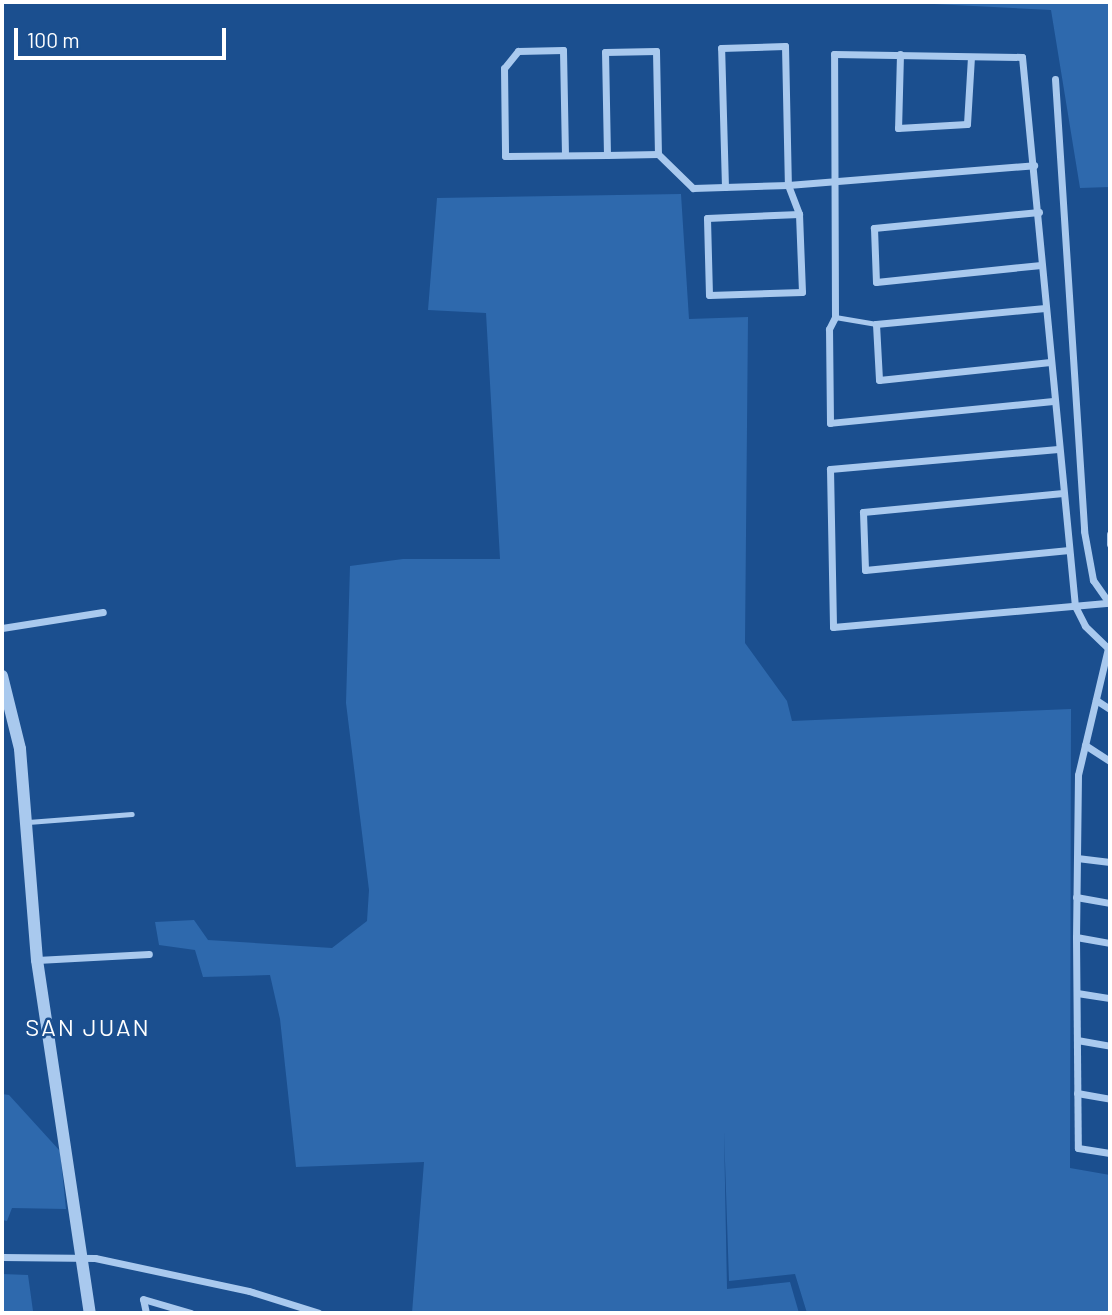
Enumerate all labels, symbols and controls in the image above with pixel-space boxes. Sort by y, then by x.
scale bar [18,14,229,58]
text: 100 m [27,27,80,52]
district label: SAN JUAN [26,1013,150,1041]

